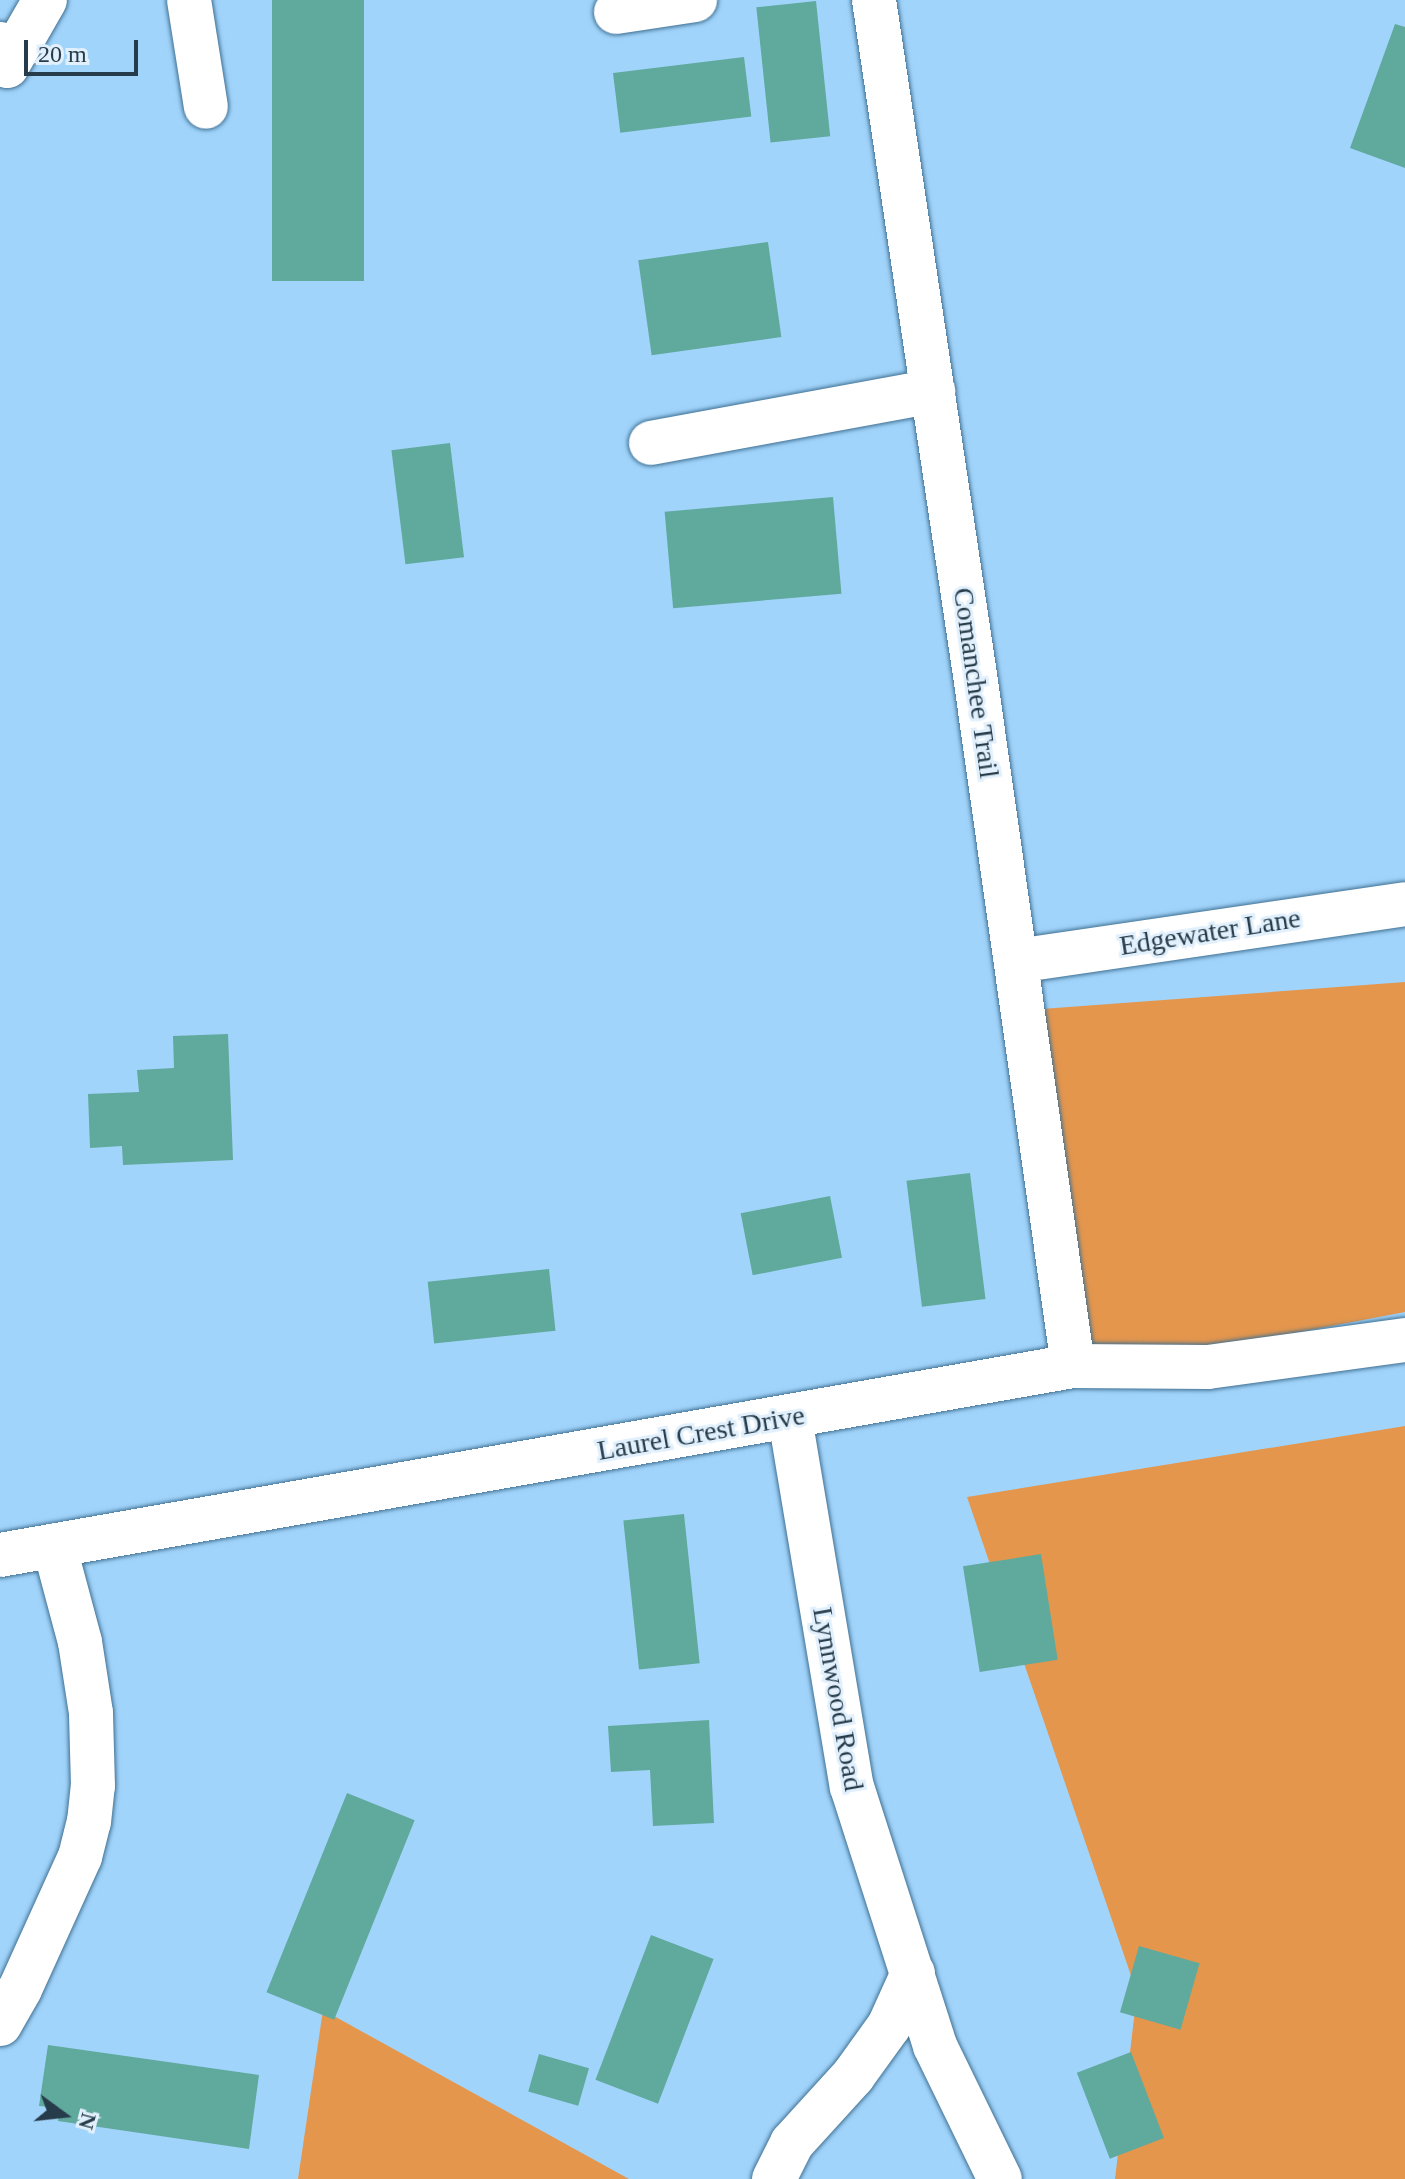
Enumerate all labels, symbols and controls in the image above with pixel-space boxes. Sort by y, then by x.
scale bar [28,24,142,74]
text: 20 m [38,41,87,67]
street label: Comanchee Trail [946,585,1006,781]
street label: Edgewater Lane [1117,901,1303,963]
street label: Laurel Crest Drive [595,1398,807,1468]
street label: Lynnwood Road [805,1605,871,1793]
north arrow [24,2075,104,2155]
text: N [74,2110,102,2132]

